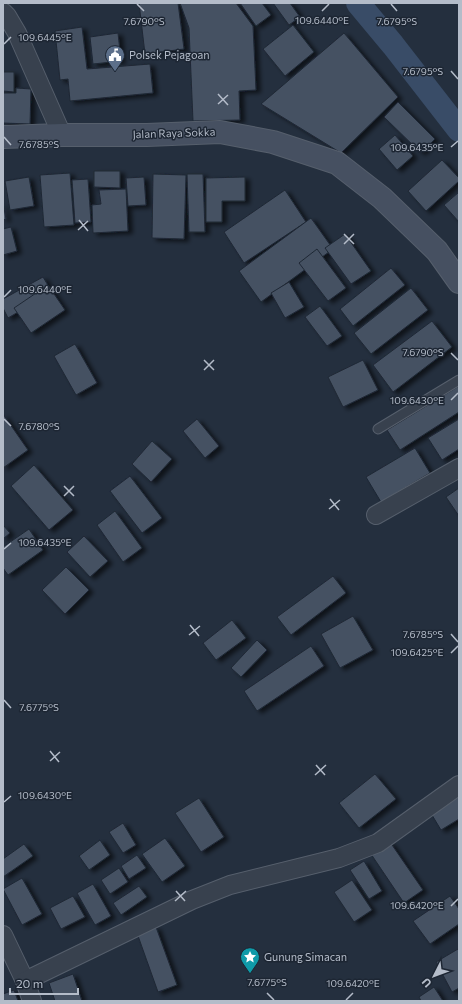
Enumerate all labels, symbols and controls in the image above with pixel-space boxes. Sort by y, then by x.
text: 109.6440°E [295,14,349,26]
text: 7.6790°S [123,15,165,27]
text: 7.6795°S [377,15,417,27]
text: 109.6445°E [18,31,72,43]
public building icon: Polsek Pejagoan [104,44,126,72]
place label: Polsek Pejagoan [129,48,210,61]
text: 7.6795°S [403,65,443,77]
street label: Jalan Raya Sokka [132,125,216,141]
text: 7.6785°S [19,138,59,150]
text: 109.6435°E [390,141,444,153]
text: 109.6440°E [18,283,72,295]
text: 7.6790°S [402,346,444,358]
text: 109.6430°E [390,394,444,406]
text: 7.6780°S [18,420,60,432]
text: 109.6435°E [18,536,72,548]
text: 7.6785°S [403,628,443,640]
text: 109.6425°E [391,646,443,658]
text: 7.6775°S [19,701,59,713]
text: 109.6430°E [18,789,72,801]
text: 109.6420°E [390,899,444,911]
place icon: Gunung Simacan [239,946,261,974]
place label: Gunung Simacan [264,950,347,963]
north arrow [414,956,454,996]
scale bar [10,970,78,996]
text: 20 m [16,976,43,990]
text: 7.6775°S [247,976,287,988]
text: U [419,976,434,990]
text: 109.6420°E [326,977,380,989]

